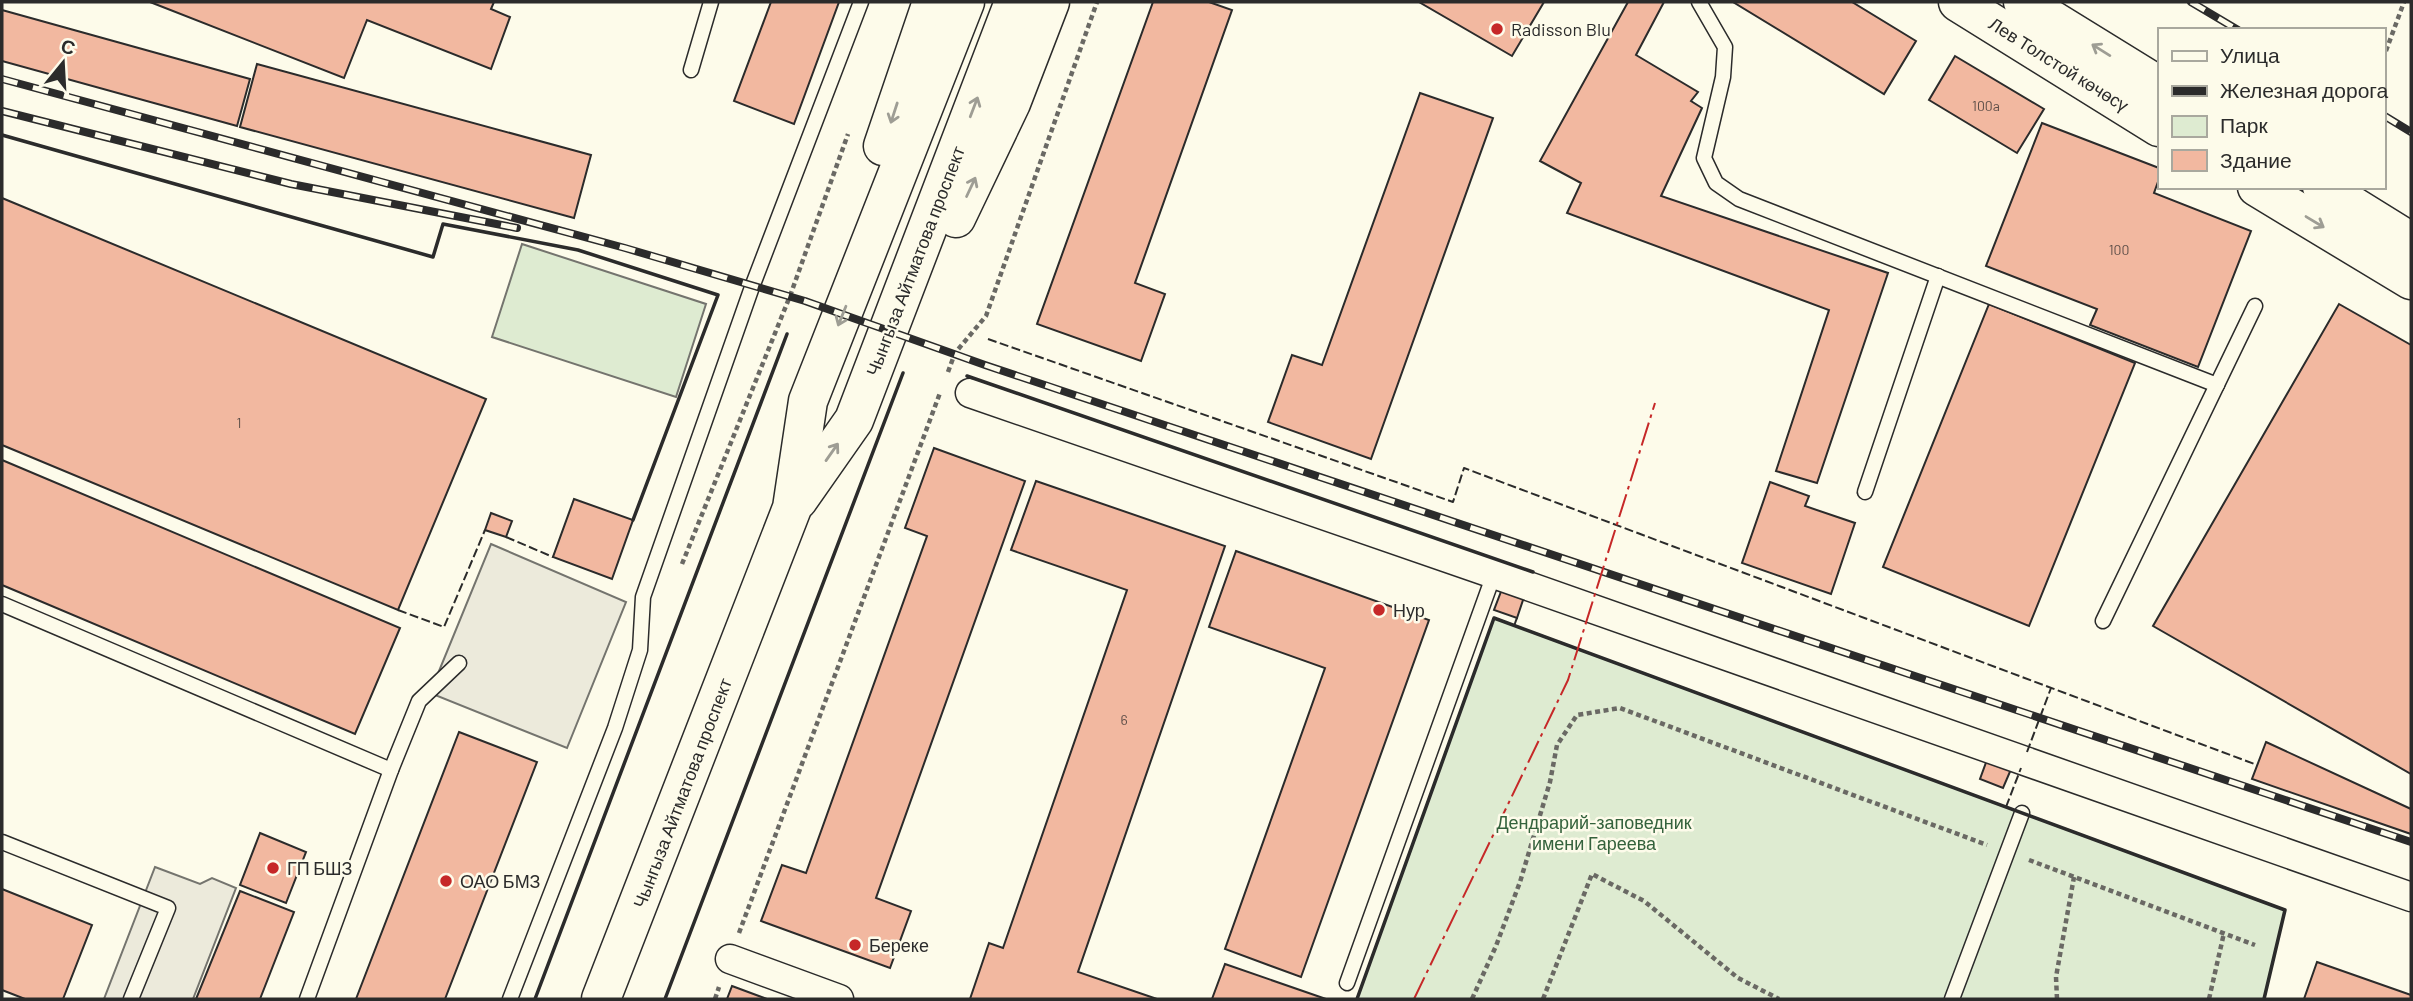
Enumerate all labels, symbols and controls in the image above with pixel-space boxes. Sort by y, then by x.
street label: Лев Толстой көчөсү [1985,12,2133,116]
place label: Radisson Blu [1511,18,1611,40]
marker: Radisson Blu [1489,21,1505,37]
north arrow [28,28,98,98]
legend [2158,28,2385,189]
text: С [58,33,79,59]
text: Улица [2220,42,2280,67]
one-way arrow [2092,43,2112,57]
text: Железная дорога [2220,77,2389,102]
one-way arrow [969,96,982,118]
house number: 100a [1972,97,2000,114]
one-way arrow [887,101,899,123]
text: Парк [2220,112,2268,137]
street label: Чынгыза Айтматова проспект [861,143,969,379]
text: Здание [2220,147,2292,172]
one-way arrow [965,177,979,198]
one-way arrow [2305,216,2325,230]
house number: 100 [2109,241,2129,258]
one-way arrow [835,305,848,327]
house number: 1 [237,414,241,431]
one-way arrow [825,443,839,462]
place label: Нур [1393,599,1425,621]
marker: Нур [1371,602,1387,618]
street label: Чынгыза Айтматова проспект [628,675,736,911]
house number: 6 [1120,711,1128,728]
park label: Дендрарий-заповедник имени Гареева [1496,811,1692,854]
place label: ГП БШЗ [287,857,352,879]
marker: ГП БШЗ [265,860,281,876]
place label: ОАО БМЗ [460,870,541,892]
marker: ОАО БМЗ [438,873,454,889]
place label: Береке [869,934,929,956]
marker: Береке [847,937,863,953]

